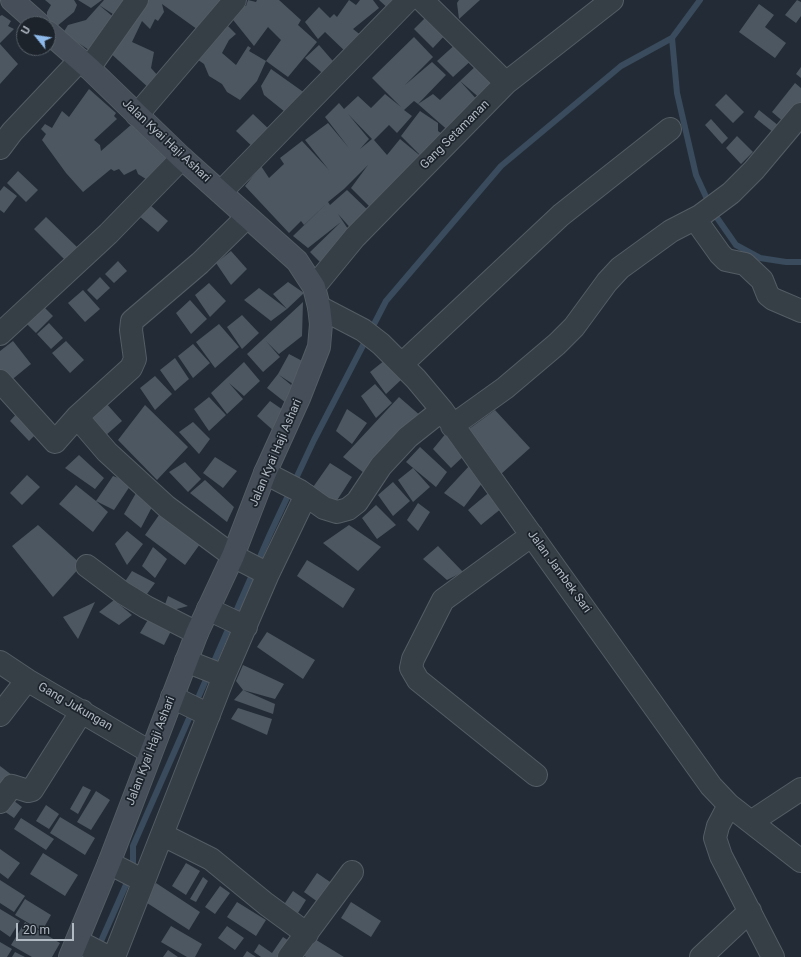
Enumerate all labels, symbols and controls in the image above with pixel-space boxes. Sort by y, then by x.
north arrow [16,16,56,56]
text: U [19,24,33,37]
street label: Jalan Kyai Haji Ashari [119,96,213,186]
street label: Gang Setamanan [417,97,493,173]
street label: Jalan Kyai Haji Ashari [247,397,305,509]
street label: Jalan Jambek Sari [524,528,594,616]
street label: Gang Jukungan [35,680,115,734]
street label: Jalan Kyai Haji Ashari [124,695,178,807]
scale bar [18,915,76,941]
text: 20 m [23,923,50,937]

